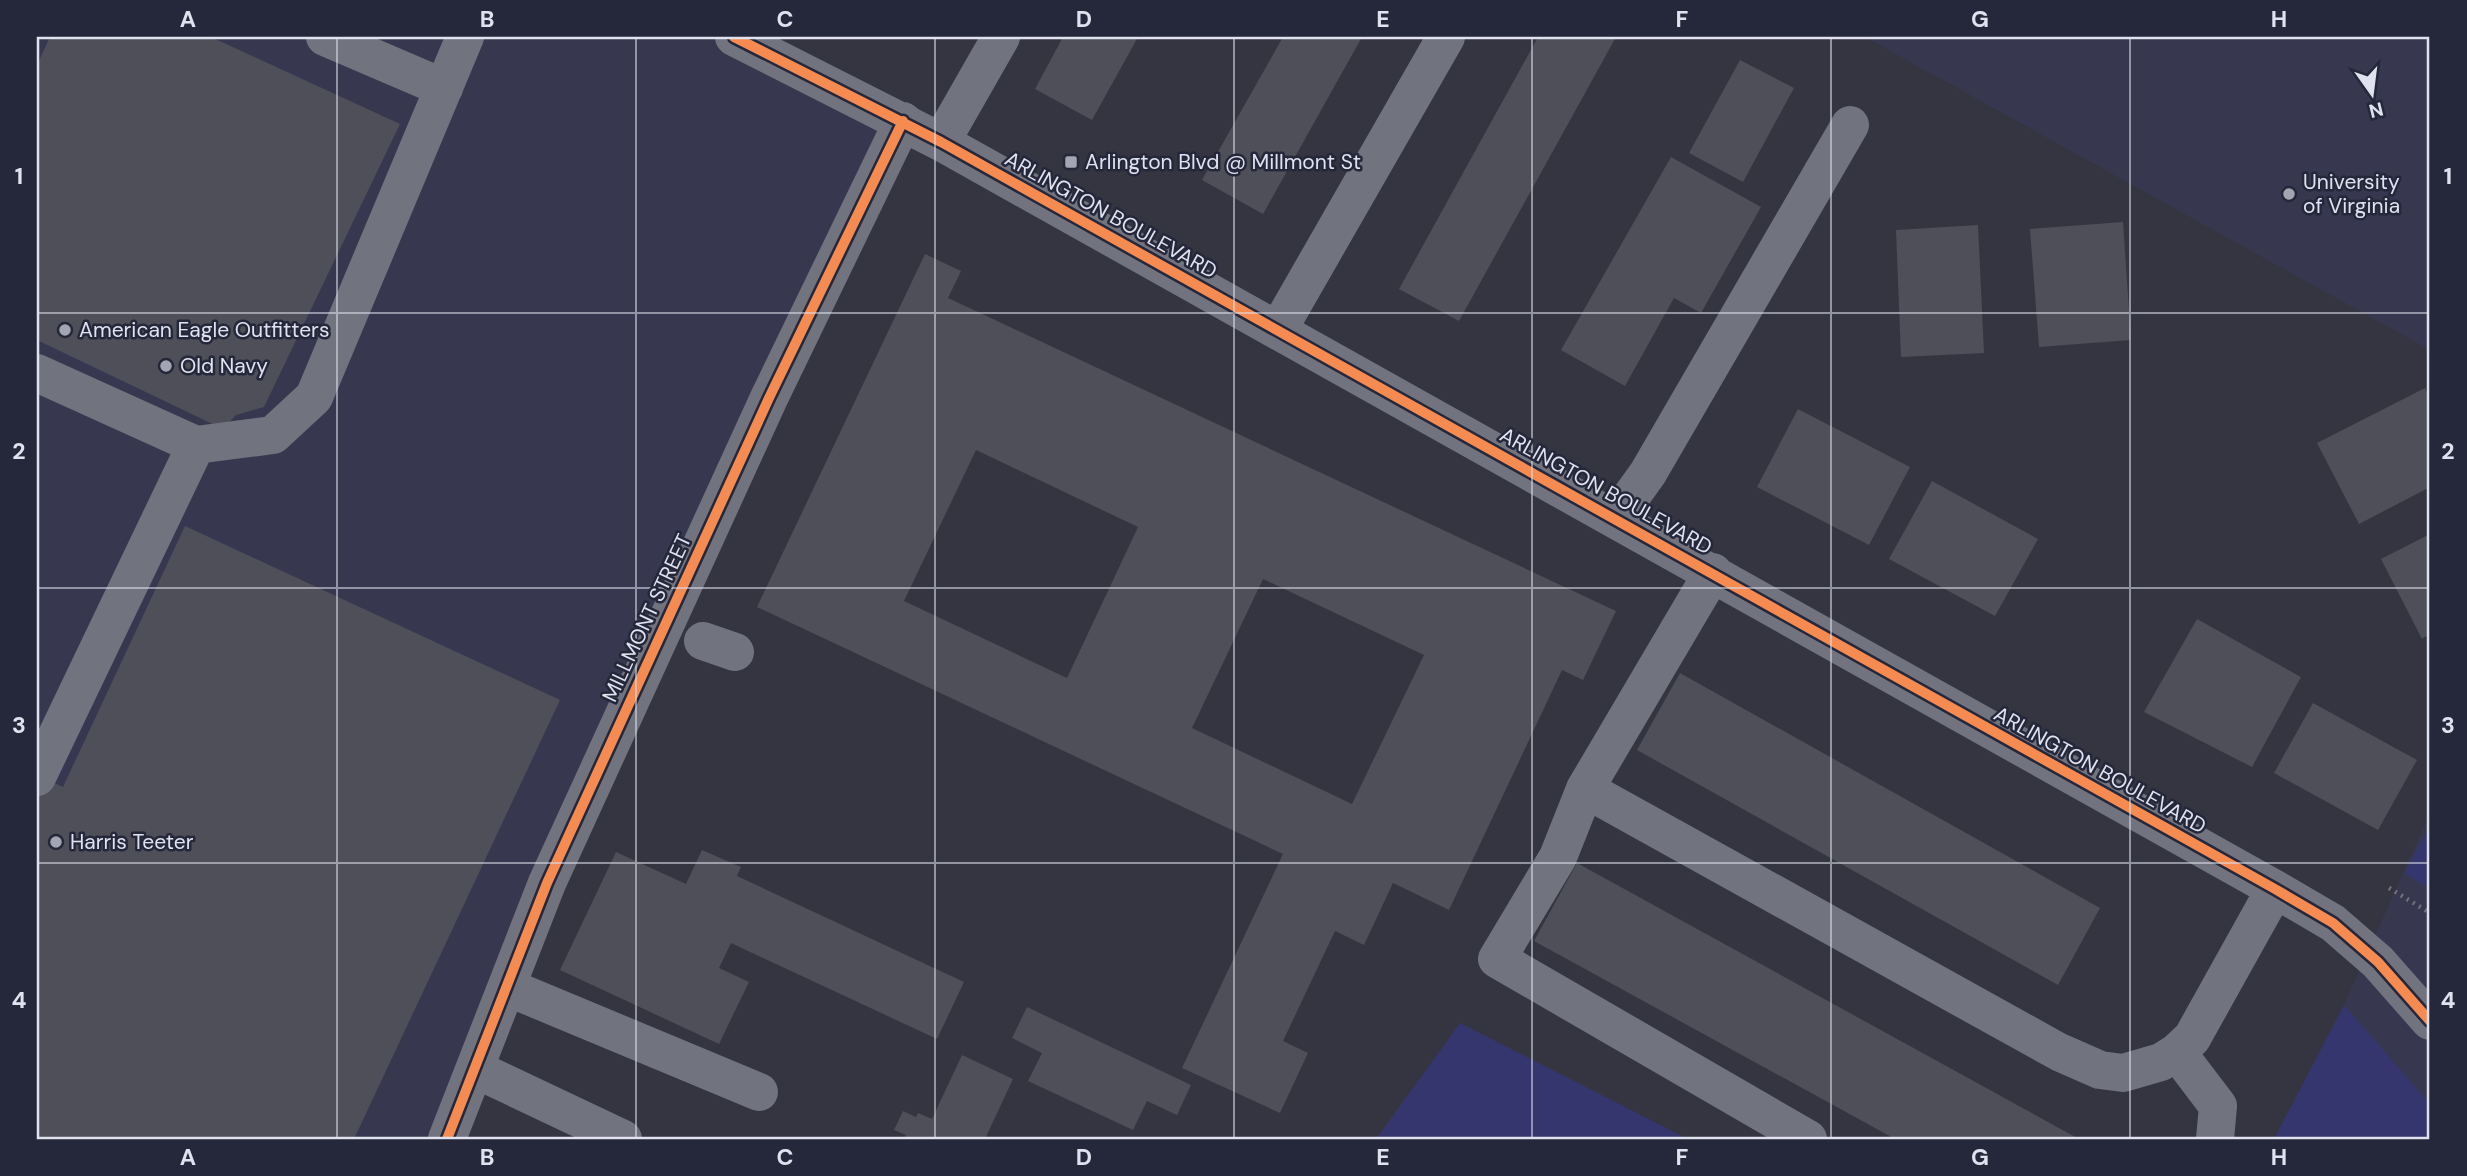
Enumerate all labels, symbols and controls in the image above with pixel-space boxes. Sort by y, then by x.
text: A [180,4,196,34]
text: B [480,4,494,34]
text: C [777,4,793,34]
text: D [1076,4,1092,34]
text: E [1376,4,1390,34]
text: F [1676,4,1689,34]
text: G [1971,4,1989,34]
text: H [2271,4,2287,34]
north arrow [2338,60,2408,130]
text: N [2366,96,2386,124]
street label: ARLINGTON BOULEVARD [1000,145,1222,285]
place label: Arlington Blvd @ Millmont St [1085,148,1361,176]
marker: Arlington Blvd @ Millmont St [1063,154,1079,170]
text: 1 [15,161,23,191]
text: 1 [2444,161,2452,191]
place label: University of Virginia [2303,168,2400,220]
marker: University of Virginia [2281,186,2297,202]
place label: American Eagle Outfitters [79,316,329,344]
marker: American Eagle Outfitters [57,322,73,338]
place label: Old Navy [180,352,268,380]
marker: Old Navy [158,358,174,374]
street label: ARLINGTON BOULEVARD [1495,421,1717,561]
text: 2 [12,436,26,466]
text: 2 [2441,436,2455,466]
street label: MILLMONT STREET [596,529,698,706]
street label: ARLINGTON BOULEVARD [1989,700,2211,840]
text: 3 [12,710,26,740]
text: 3 [2441,710,2455,740]
place label: Harris Teeter [70,828,194,856]
marker: Harris Teeter [48,834,64,850]
text: 4 [12,985,27,1015]
text: 4 [2441,985,2456,1015]
text: A [180,1142,196,1172]
text: B [480,1142,494,1172]
text: C [777,1142,793,1172]
text: D [1076,1142,1092,1172]
text: E [1376,1142,1390,1172]
text: F [1676,1142,1689,1172]
text: G [1971,1142,1989,1172]
text: H [2271,1142,2287,1172]

